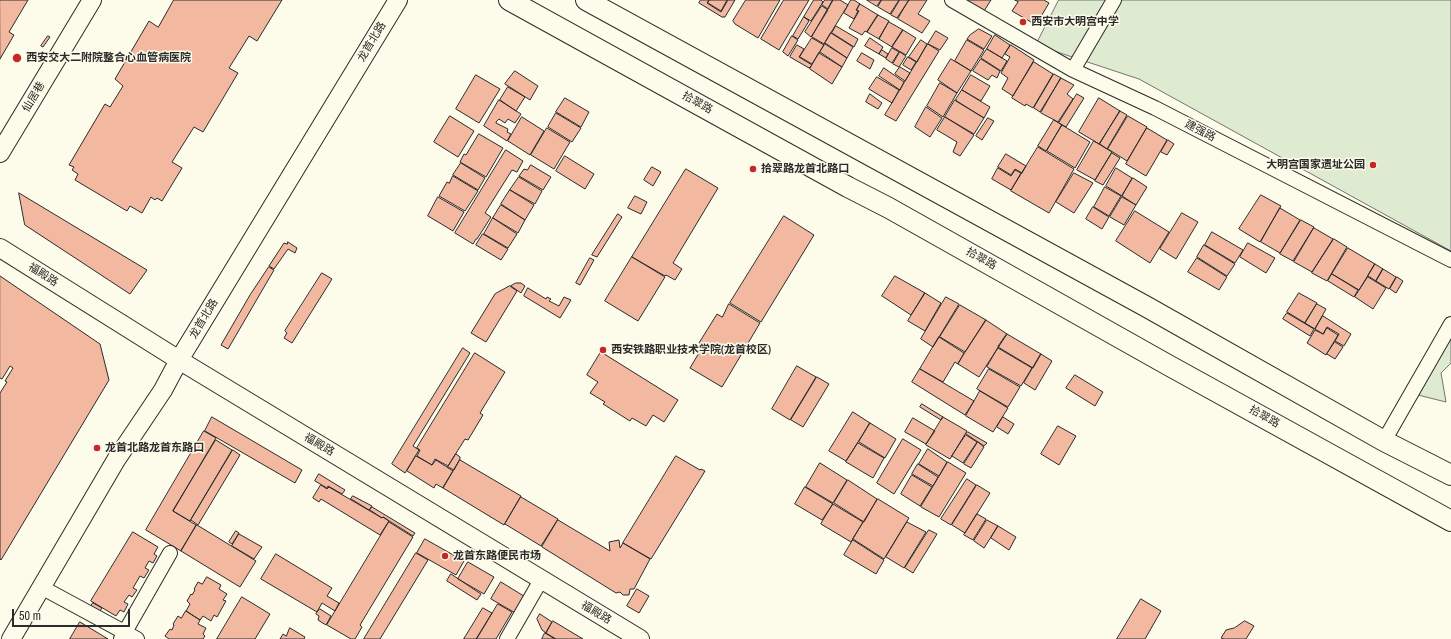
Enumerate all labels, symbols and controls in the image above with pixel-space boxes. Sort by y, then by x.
place label: 西安市大明宫中学 [1031,15,1119,29]
marker: 西安市大明宫中学 [1018,17,1028,27]
street label: 龙首北路 [355,20,389,64]
place label: 西安交大二附院整合心血管病医院 [26,51,191,65]
marker: 西安交大二附院整合心血管病医院 [11,52,23,64]
street label: 仙居巷 [20,79,48,115]
street label: 拾翠路 [679,89,715,117]
street label: 建强路 [1182,118,1218,144]
place label: 大明宫国家遗址公园 [1266,158,1365,172]
marker: 大明宫国家遗址公园 [1368,160,1378,170]
place label: 拾翠路龙首北路口 [761,162,849,176]
marker: 拾翠路龙首北路口 [748,164,758,174]
street label: 拾翠路 [963,245,999,273]
street label: 福殿路 [26,261,60,289]
street label: 龙首北路 [187,297,221,341]
place label: 西安铁路职业技术学院(龙首校区) [611,343,771,357]
marker: 西安铁路职业技术学院(龙首校区) [598,345,608,355]
street label: 拾翠路 [1246,403,1282,431]
street label: 福殿路 [301,431,337,459]
place label: 龙首北路龙首东路口 [105,441,204,455]
marker: 龙首北路龙首东路口 [92,443,102,453]
place label: 龙首东路便民市场 [453,549,541,563]
marker: 龙首东路便民市场 [440,551,450,561]
street label: 福殿路 [578,599,614,627]
scale bar [14,601,132,627]
text: 50 m [19,608,41,624]

